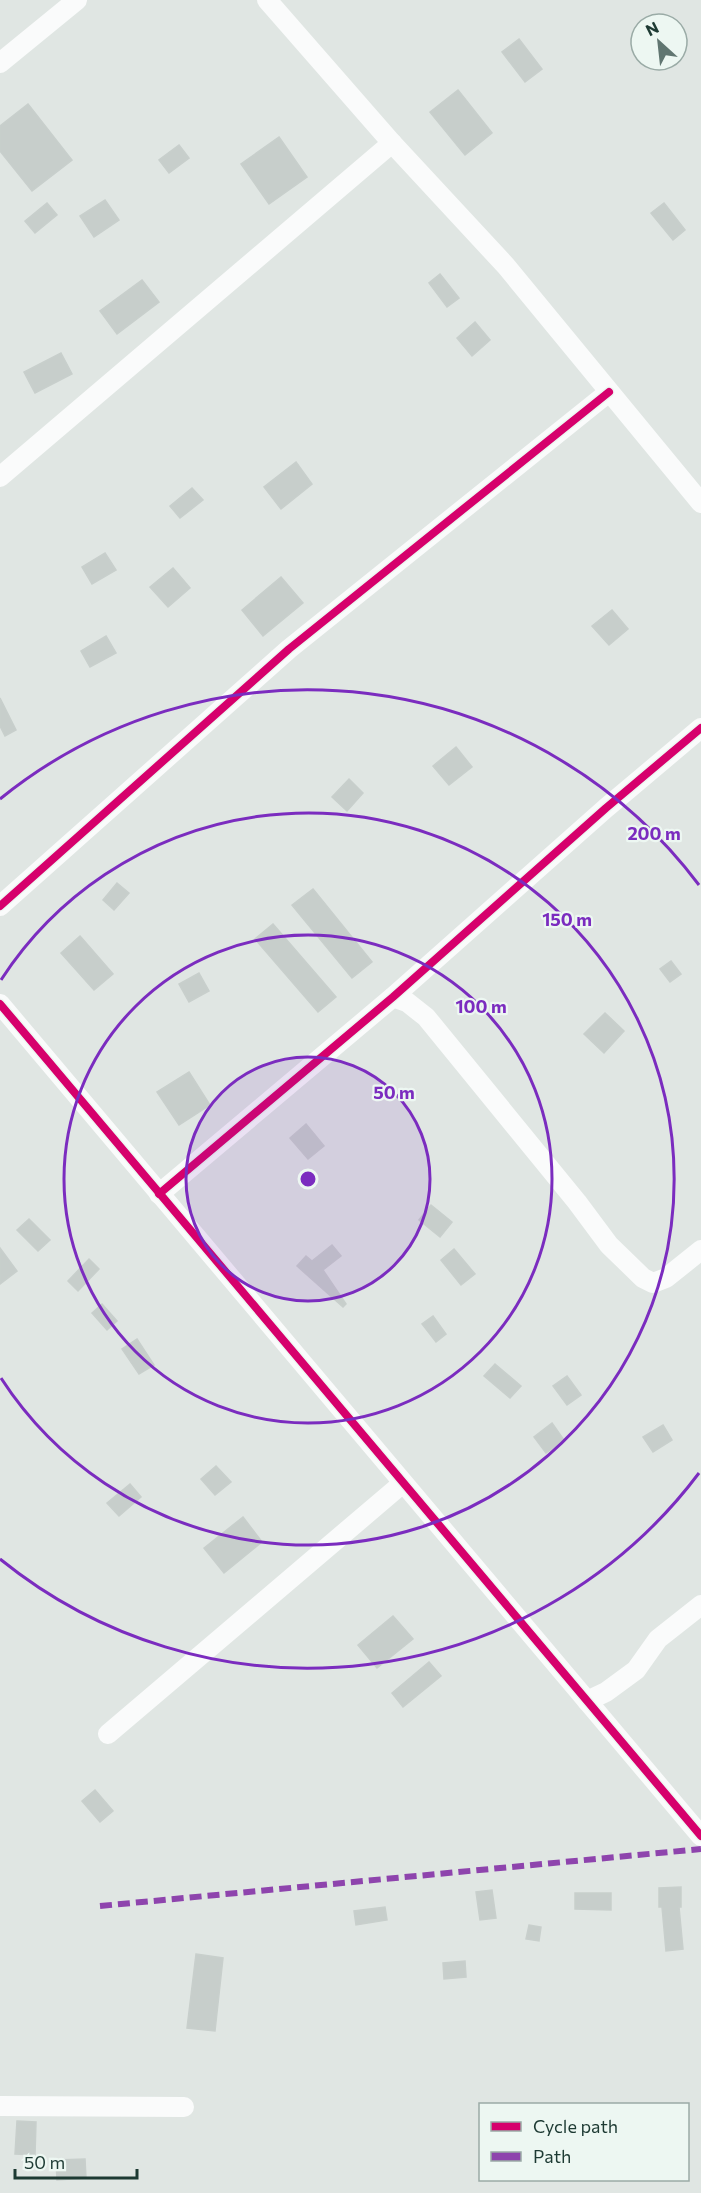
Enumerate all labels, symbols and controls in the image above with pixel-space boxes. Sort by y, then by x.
north arrow [629,12,689,72]
text: N [642,17,662,39]
text: 200 m [627,822,681,844]
text: 150 m [542,908,592,930]
text: 100 m [455,995,507,1017]
text: 50 m [373,1081,415,1103]
centre of rings [298,1169,318,1189]
legend [479,2103,689,2181]
text: Cycle path [533,2115,618,2137]
scale bar [15,2142,136,2180]
text: Path [533,2145,571,2167]
text: 50 m [24,2151,65,2173]

